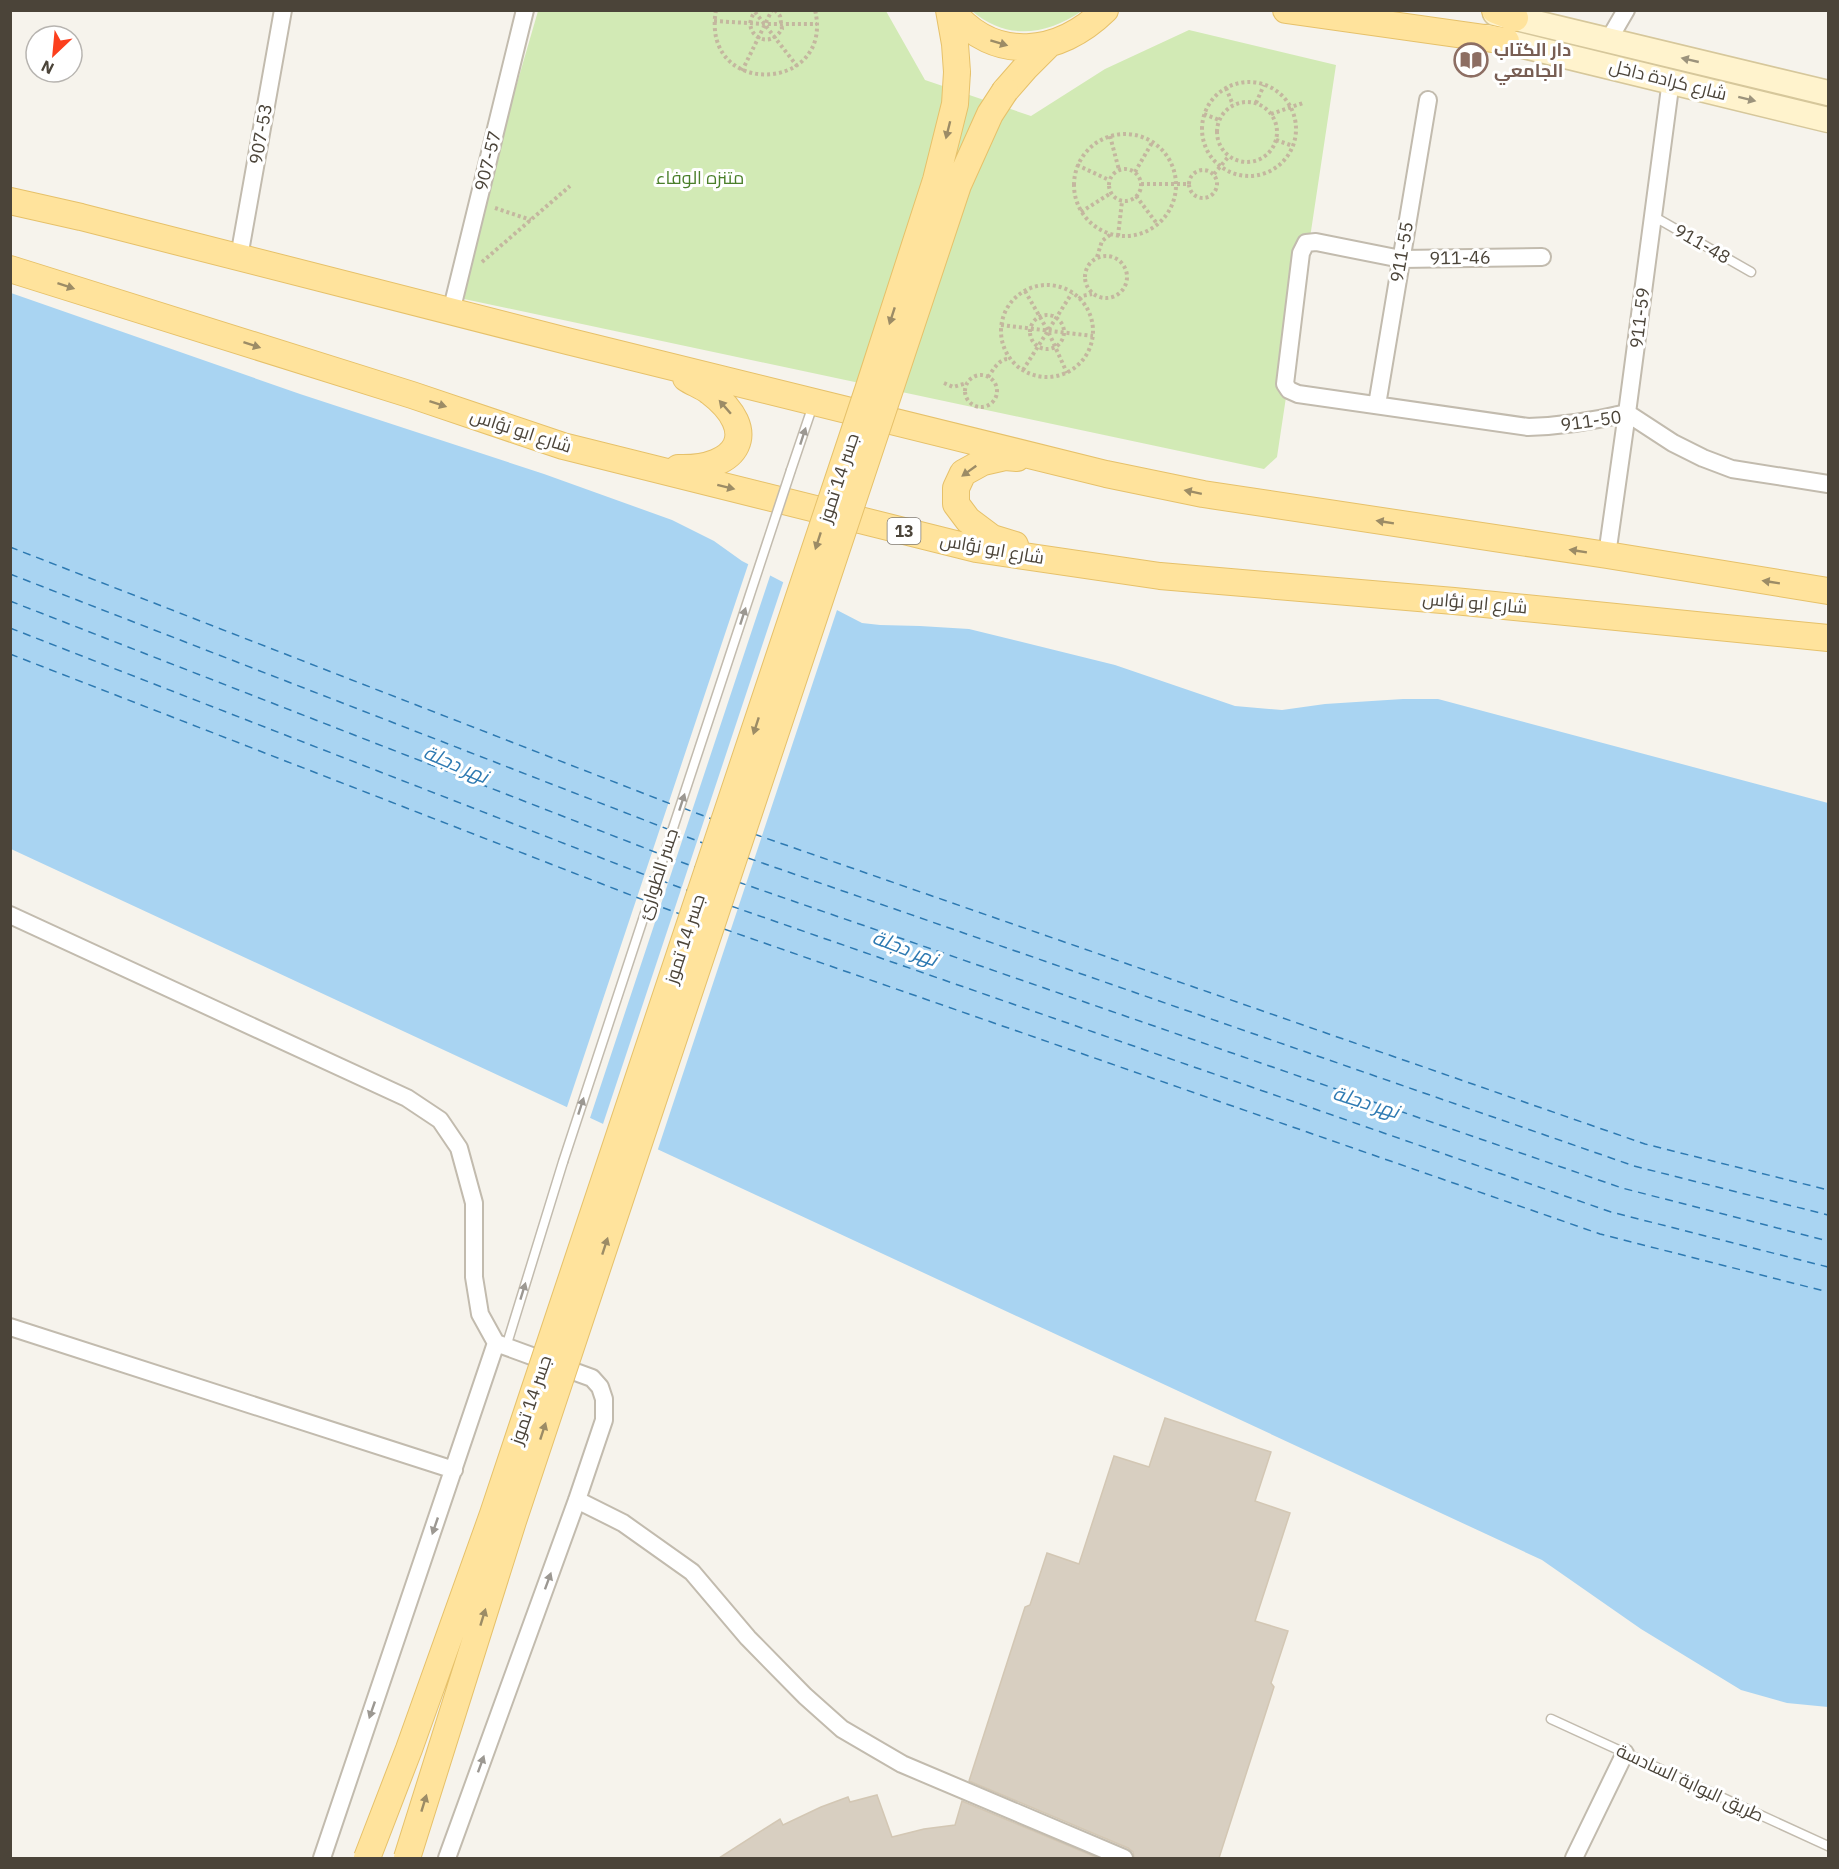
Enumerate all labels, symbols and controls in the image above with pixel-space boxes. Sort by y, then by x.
north arrow [24,24,84,84]
place label: دار الكتاب الجامعي [1494,38,1571,86]
one-way arrow [990,39,1008,48]
library icon: دار الكتاب الجامعي [1453,42,1489,78]
street label: شارع كرادة داخل [1607,54,1729,106]
one-way arrow [1680,55,1699,64]
text: N [38,56,57,79]
one-way arrow [1738,95,1756,105]
street label: 907-53 [244,102,277,166]
one-way arrow [943,121,953,139]
street label: 907-57 [469,128,506,193]
park label: متنزه الوفاء [656,166,744,189]
street label: 911-48 [1670,218,1734,269]
street label: 911-55 [1385,220,1418,284]
street label: 911-46 [1429,245,1491,270]
one-way arrow [57,282,75,291]
street label: 911-59 [1624,286,1655,350]
one-way arrow [887,307,896,325]
one-way arrow [243,341,261,350]
one-way arrow [718,399,731,415]
one-way arrow [429,400,447,409]
street label: شارع ابو نؤاس [467,403,575,459]
street label: 911-50 [1559,405,1623,436]
one-way arrow [798,427,808,445]
street label: جسر 14 تموز [813,430,864,526]
one-way arrow [961,465,977,477]
one-way arrow [717,482,735,492]
one-way arrow [1183,487,1202,496]
one-way arrow [1376,517,1395,526]
road number: 13 [888,518,920,544]
street label: شارع ابو نؤاس [938,528,1046,570]
one-way arrow [812,532,822,550]
one-way arrow [1569,547,1588,556]
one-way arrow [1761,577,1780,586]
street label: شارع ابو نؤاس [1422,586,1528,620]
one-way arrow [739,607,748,625]
one-way arrow [751,717,760,735]
water label: نهر دجلة [420,738,495,790]
one-way arrow [678,793,687,811]
street label: جسر الطوارئ [632,825,683,922]
street label: جسر 14 تموز [659,891,710,987]
water label: نهر دجلة [869,923,944,973]
water label: نهر دجلة [1330,1079,1405,1125]
one-way arrow [577,1097,586,1115]
one-way arrow [600,1237,610,1255]
one-way arrow [519,1282,528,1300]
street label: جسر 14 تموز [504,1352,557,1448]
one-way arrow [538,1422,548,1440]
one-way arrow [430,1517,439,1535]
one-way arrow [543,1572,553,1590]
one-way arrow [478,1608,488,1626]
one-way arrow [367,1701,376,1719]
street label: طريق البوابة السادسة [1613,1738,1767,1828]
one-way arrow [477,1755,487,1773]
one-way arrow [420,1794,429,1812]

